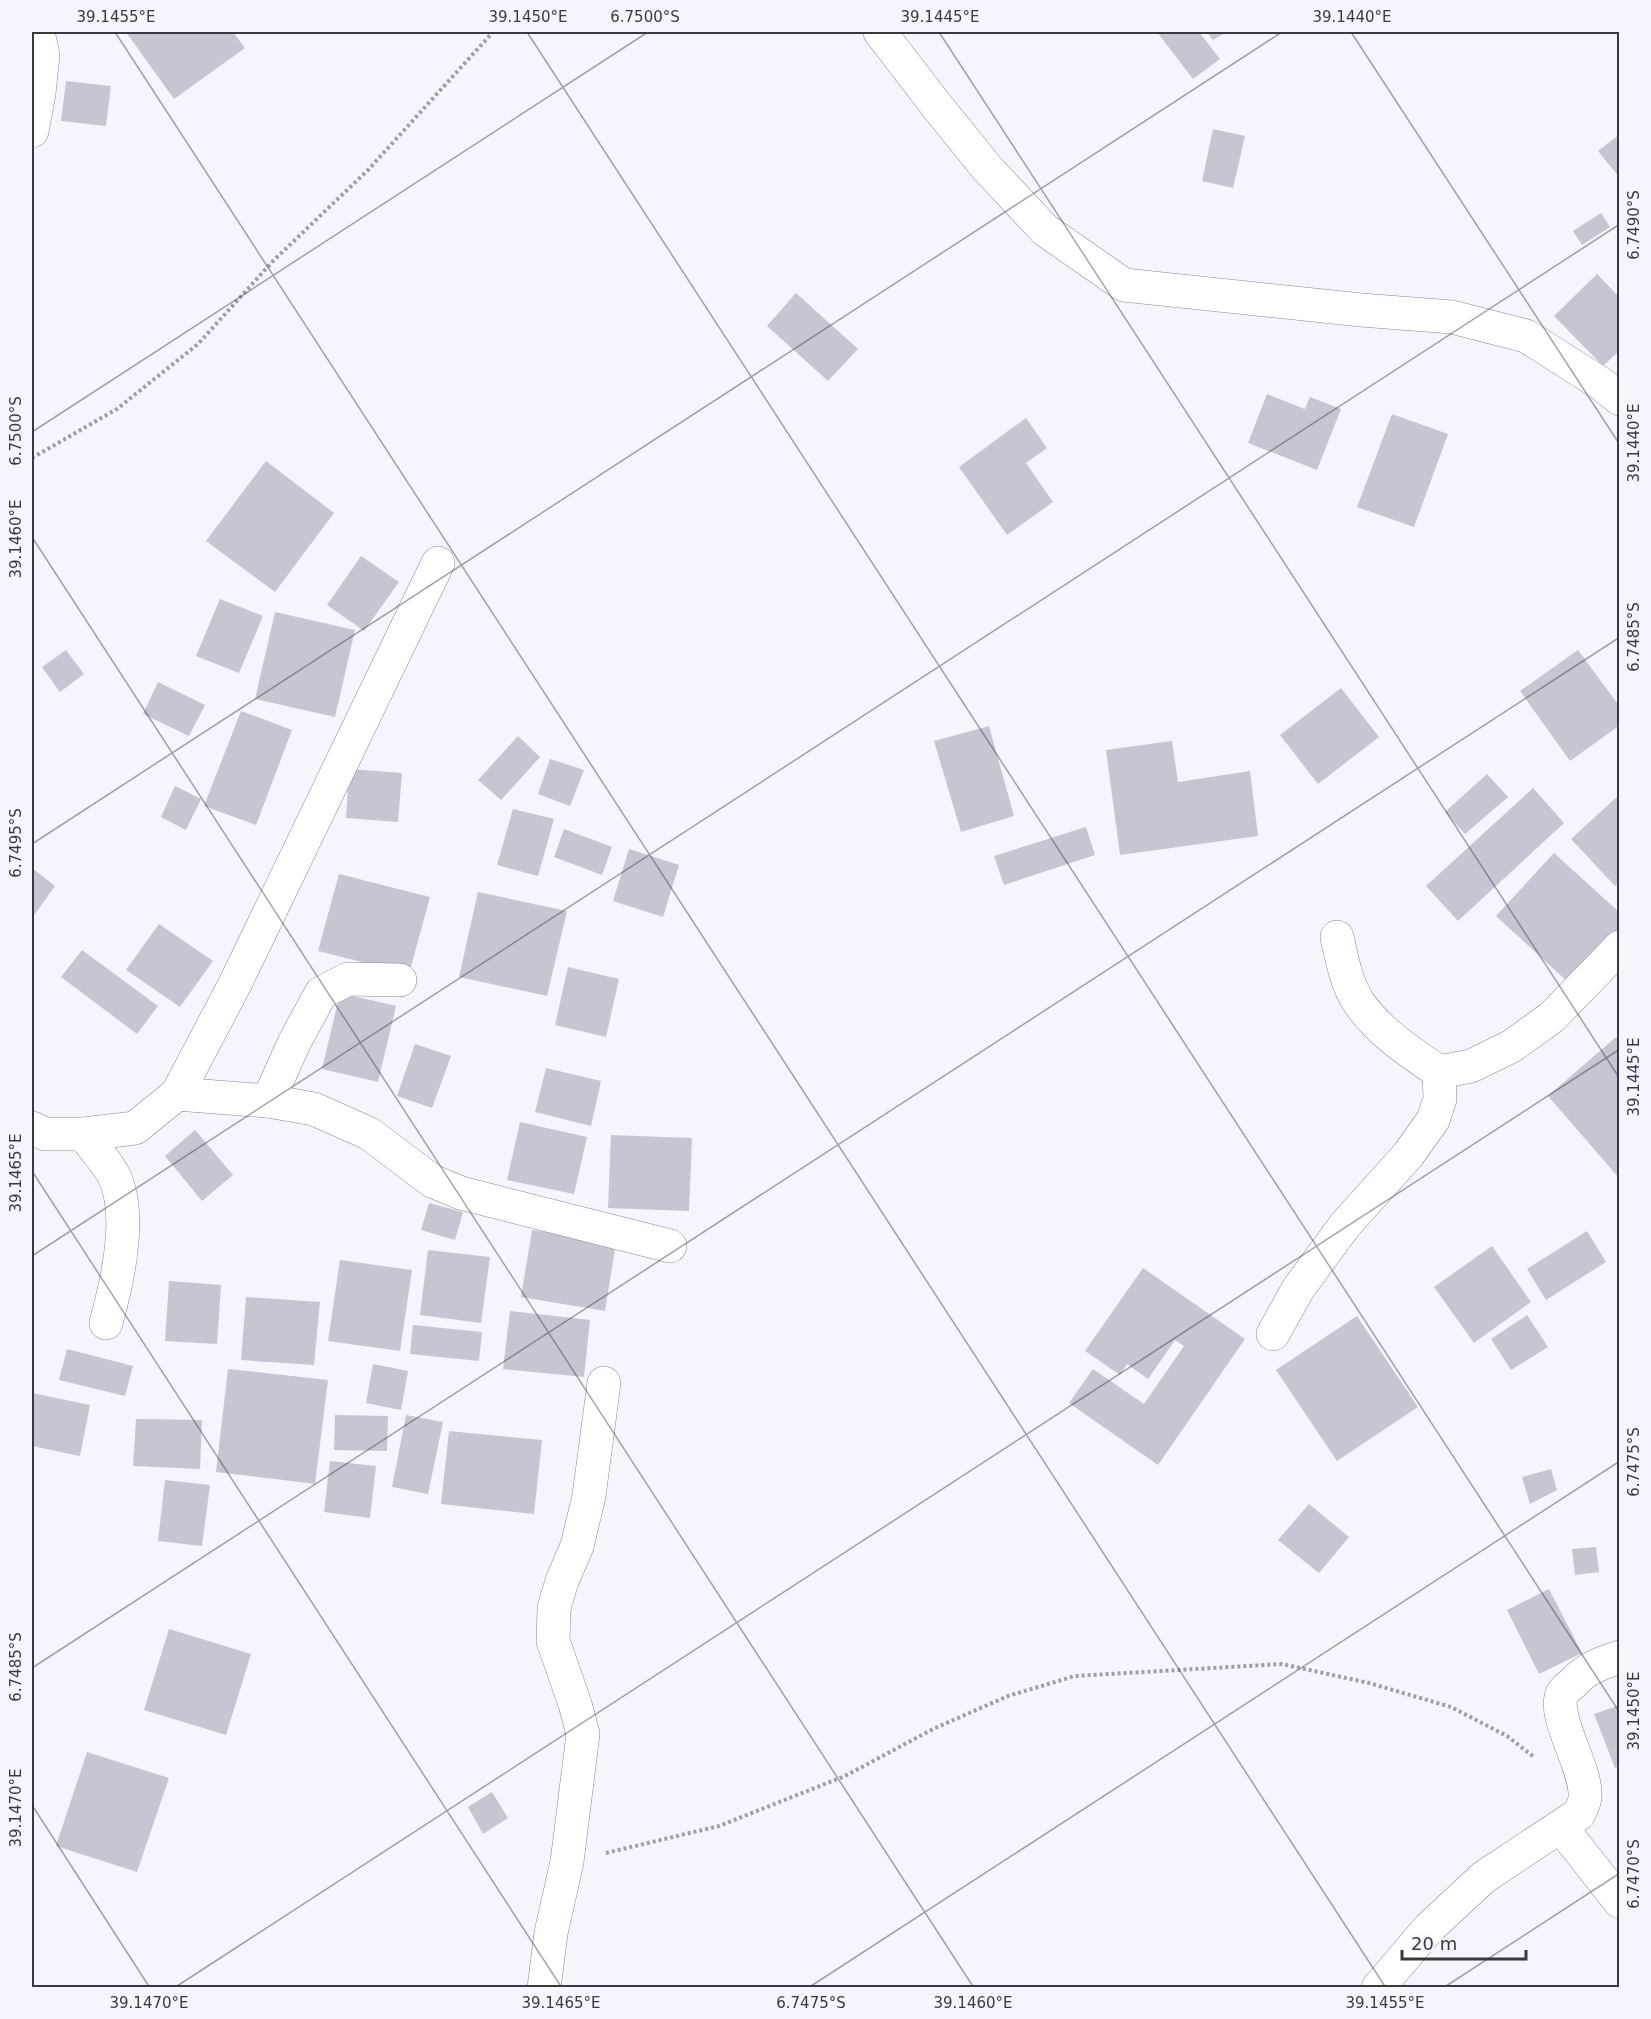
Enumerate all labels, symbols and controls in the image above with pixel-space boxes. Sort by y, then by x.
text: 39.1455°E [76,8,156,26]
text: 39.1450°E [488,8,568,26]
text: 6.7500°S [610,8,680,26]
text: 39.1445°E [900,8,980,26]
text: 39.1440°E [1312,8,1392,26]
text: 6.7490°S [1625,190,1643,260]
text: 6.7500°S [7,396,25,466]
text: 39.1440°E [1625,403,1643,483]
text: 39.1460°E [7,499,25,579]
text: 6.7485°S [1625,602,1643,672]
text: 6.7495°S [7,808,25,878]
text: 39.1445°E [1625,1037,1643,1117]
text: 39.1465°E [7,1133,25,1213]
text: 6.7475°S [1625,1427,1643,1497]
text: 6.7485°S [7,1632,25,1702]
text: 39.1450°E [1625,1671,1643,1751]
text: 39.1470°E [7,1768,25,1848]
text: 6.7470°S [1625,1839,1643,1909]
scale bar [1402,1923,1526,1961]
text: 20 m [1411,1933,1457,1954]
text: 39.1470°E [109,1994,189,2012]
text: 39.1465°E [521,1994,601,2012]
text: 6.7475°S [776,1994,846,2012]
text: 39.1460°E [933,1994,1013,2012]
text: 39.1455°E [1345,1994,1425,2012]

